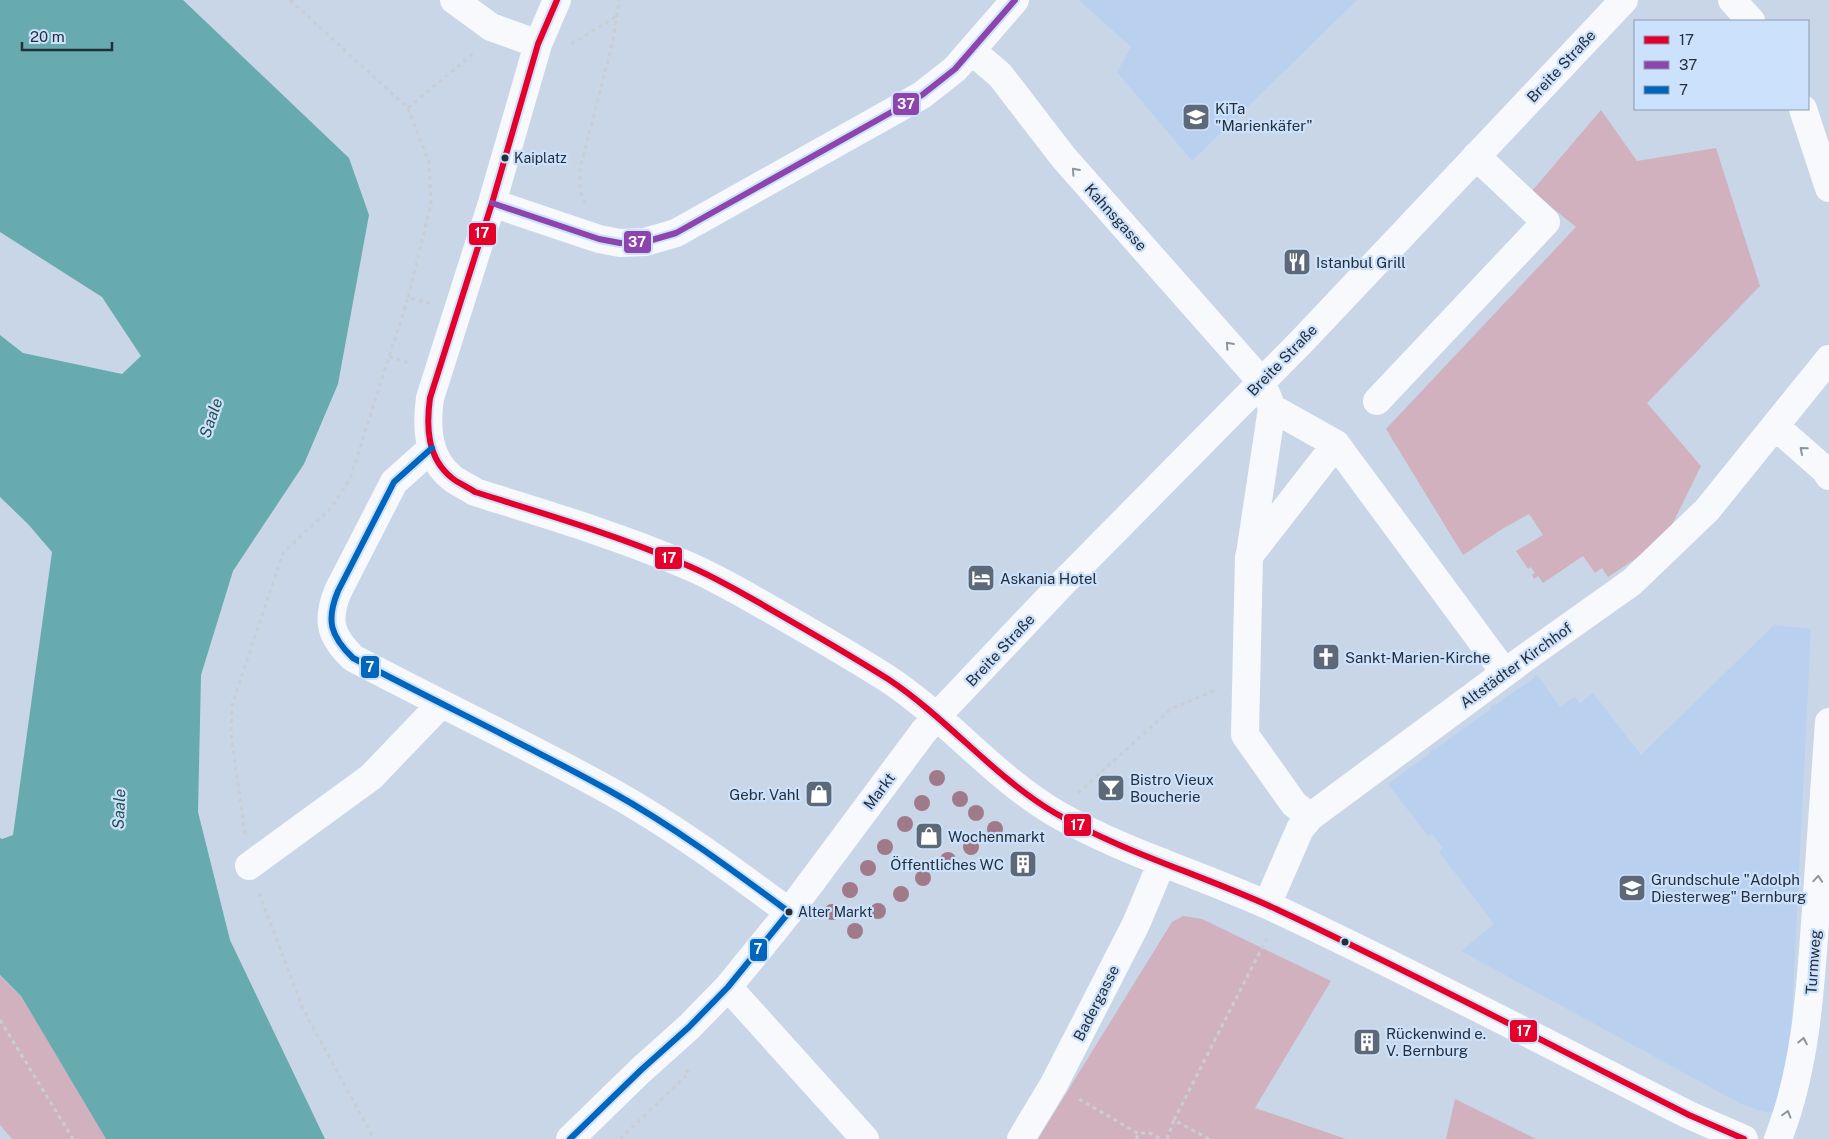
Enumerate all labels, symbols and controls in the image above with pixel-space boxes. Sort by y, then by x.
scale bar [22,20,112,52]
legend [1634,20,1809,110]
street label: Breite Straße [1523,26,1599,106]
text: 20 m [30,28,65,45]
text: 17 [1679,31,1694,48]
text: 37 [1679,56,1697,73]
text: 7 [1679,81,1688,98]
line badge: 37 [892,92,920,116]
text: 37 [897,96,915,112]
place label: KiTa "Marienkäfer" [1215,100,1313,134]
school or university icon: KiTa "Marienkäfer" [1181,102,1211,132]
place label: Kaiplatz [514,150,567,166]
marker: Kaiplatz [500,153,510,163]
one-way arrow [1072,167,1081,176]
street label: Kahnsgasse [1082,180,1150,254]
line badge: 17 [468,222,497,246]
text: 17 [475,225,490,241]
line badge: 37 [623,230,652,254]
text: 37 [628,234,646,250]
restaurant icon: Istanbul Grill [1282,247,1312,277]
place label: Istanbul Grill [1316,254,1406,271]
street label: Breite Straße [1244,321,1320,399]
one-way arrow [1226,341,1235,350]
water label: Saale [195,395,227,440]
one-way arrow [1799,447,1808,456]
line badge: 17 [654,546,683,570]
text: 17 [662,550,677,566]
hotel icon: Askania Hotel [966,563,996,593]
place label: Askania Hotel [1000,570,1097,587]
street label: Breite Straße [962,610,1038,690]
street label: Altstädter Kirchhof [1457,619,1575,711]
church icon: Sankt-Marien-Kirche [1311,642,1341,672]
place label: Sankt-Marien-Kirche [1345,649,1490,666]
line badge: 7 [360,655,380,679]
text: 7 [366,659,375,675]
street label: Markt [860,769,898,813]
place label: Bistro Vieux Boucherie [1130,771,1214,805]
bar icon: Bistro Vieux Boucherie [1096,773,1126,803]
shop icon: Gebr. Vahl [804,779,834,809]
place label: Gebr. Vahl [729,786,800,803]
water label: Saale [108,788,130,830]
line badge: 17 [1063,813,1092,837]
text: 17 [1071,817,1086,833]
shop icon: Wochenmarkt [914,821,944,851]
place label: Wochenmarkt [948,828,1045,845]
building icon: Öffentliches WC [1008,849,1038,879]
place label: Öffentliches WC [890,855,1004,873]
place label: Grundschule "Adolph Diesterweg" Bernburg [1651,871,1806,905]
school or university icon: Grundschule "Adolph Diesterweg" Bernburg [1617,873,1647,903]
one-way arrow [1813,875,1824,883]
place label: Alter Markt [798,904,872,920]
marker: Alter Markt [784,907,794,917]
street label: Turmweg [1802,929,1824,995]
unlabelled marker [1340,937,1350,947]
line badge: 7 [749,938,768,962]
text: 7 [754,941,763,957]
street label: Badergasse [1070,962,1122,1044]
line badge: 17 [1509,1019,1538,1043]
text: 17 [1517,1023,1532,1039]
place label: Rückenwind e. V. Bernburg [1386,1025,1486,1059]
building icon: Rückenwind e. V. Bernburg [1352,1027,1382,1057]
one-way arrow [1798,1036,1808,1045]
one-way arrow [1782,1111,1792,1119]

